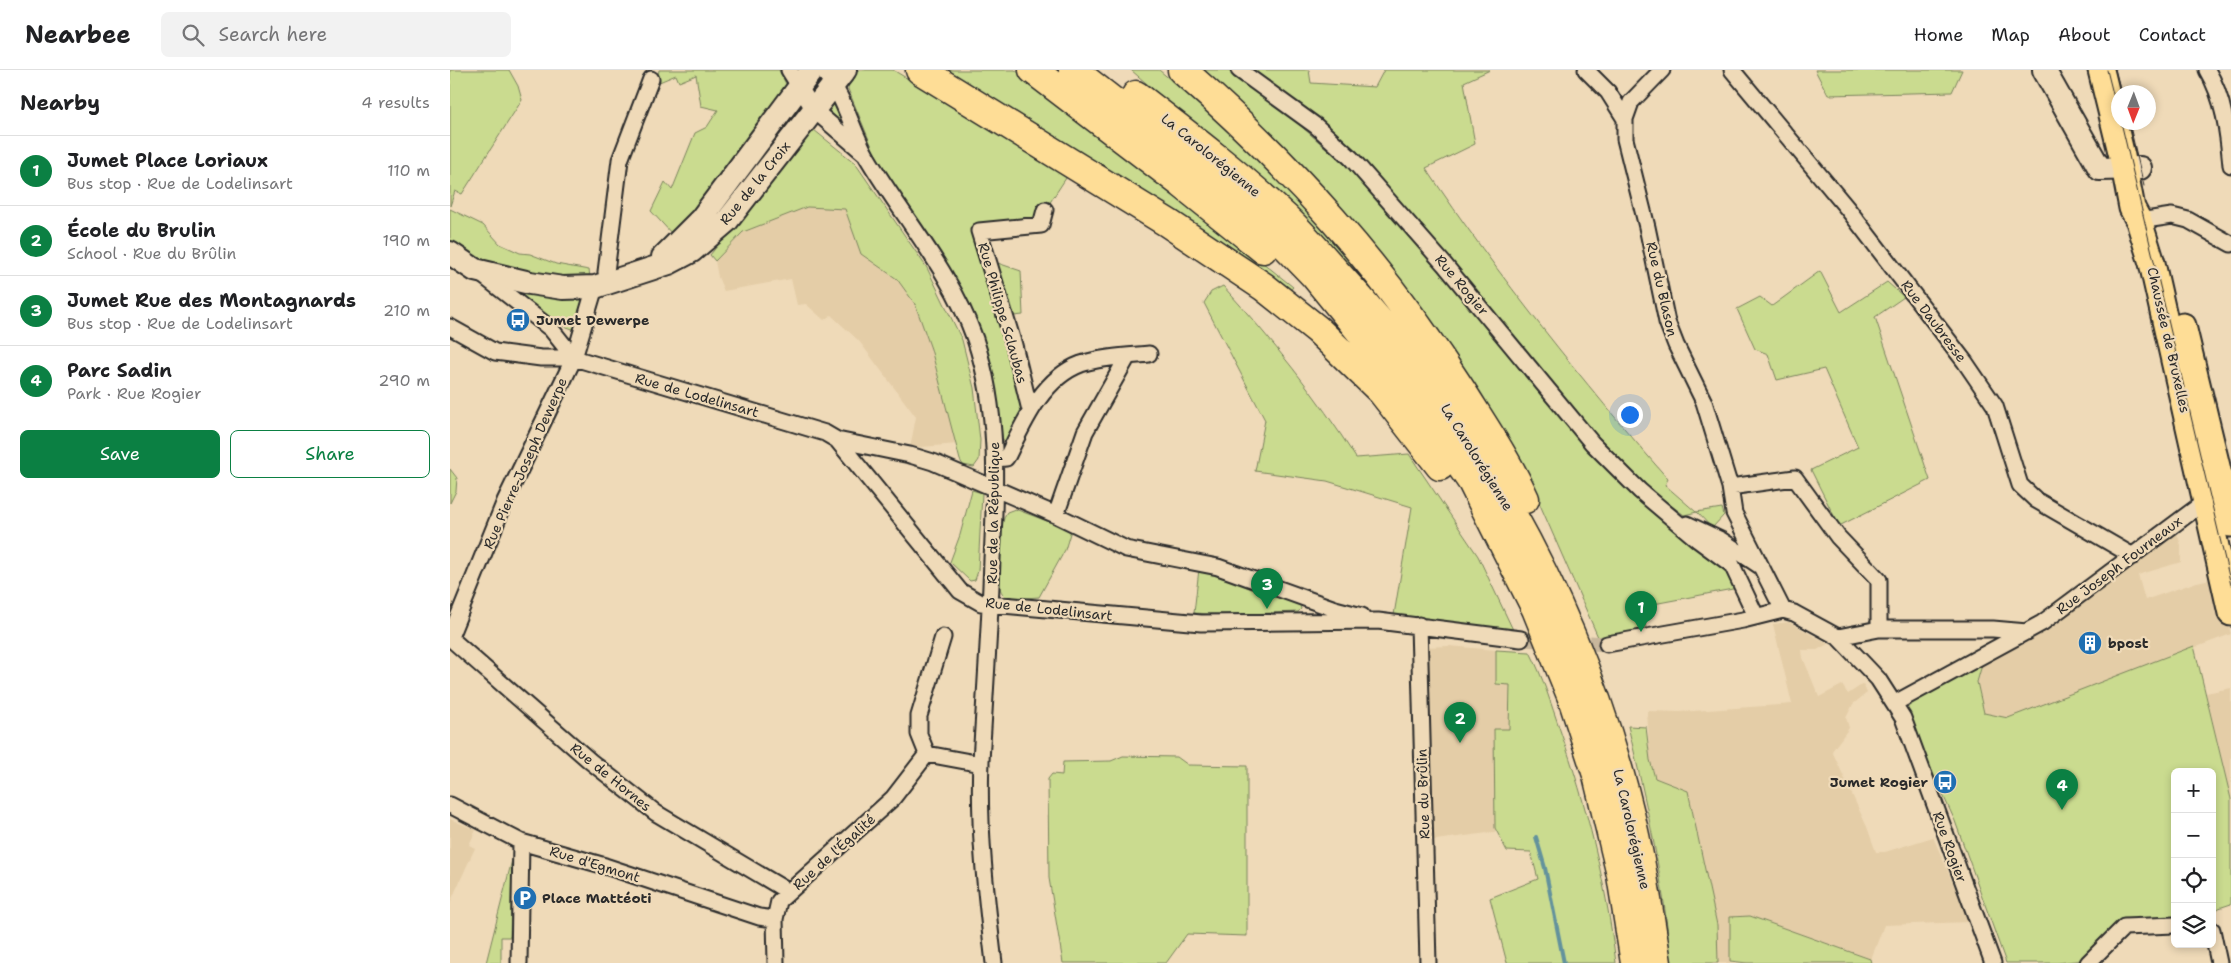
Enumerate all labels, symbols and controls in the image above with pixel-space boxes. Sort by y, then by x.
search box [161,12,511,57]
text: Nearbee [25,19,131,51]
icon: search [179,21,207,49]
text: Search here [219,22,327,47]
text: Home [1914,23,1963,47]
text: Map [1991,23,2030,47]
text: About [2058,23,2111,47]
text: Contact [2139,23,2206,47]
north arrow [2111,85,2156,130]
text: Nearby [20,89,100,117]
text: 4 results [361,92,430,113]
street label: La Carolorégienne [1157,109,1265,201]
street label: Rue de la Croix [716,137,794,229]
text: Jumet Place Loriaux [67,148,268,173]
text: 1 [32,160,40,181]
text: 110 m [387,160,430,181]
text: Bus stop · Rue de Lodelinsart [67,173,293,194]
text: École du Brulin [67,218,216,243]
text: 2 [30,230,42,251]
text: 190 m [383,230,430,251]
street label: Rue Philippe Sclaubas [974,240,1032,386]
street label: Rue du Blason [1642,240,1682,339]
text: School · Rue du Brûlin [67,243,236,264]
street label: Rue Rogier [1431,251,1493,319]
street label: Chaussée de Bruxelles [2143,265,2195,415]
street label: Rue Daubresse [1897,276,1971,366]
text: Jumet Rue des Montagnards [67,288,356,313]
text: 3 [30,300,42,321]
text: 210 m [383,300,430,321]
bus stop icon: Jumet Dewerpe [505,307,531,333]
place label: Jumet Dewerpe [536,311,649,329]
text: Bus stop · Rue de Lodelinsart [67,313,293,334]
text: Parc Sadin [67,358,172,383]
street label: Rue de Lodelinsart [633,369,761,421]
text: 4 [30,370,42,391]
text: 290 m [378,370,430,391]
street label: Rue Pierre-Joseph Dewerpe [479,374,571,552]
text: Park · Rue Rogier [67,383,202,404]
street label: La Carolorégienne [1437,400,1517,514]
your location [1617,402,1643,428]
button: Save [20,430,220,478]
button: Share [230,430,430,478]
street label: Rue de la République [983,442,1003,584]
street label: Rue Joseph Fourneaux [2053,512,2185,618]
pin: 3 [1251,568,1283,609]
pin: 1 [1625,591,1657,632]
street label: Rue de Lodelinsart [985,593,1113,625]
building icon: bpost [2077,630,2103,656]
place label: bpost [2108,634,2149,652]
pin: 2 [1444,702,1476,743]
street label: Rue de Hornes [567,739,655,815]
street label: Rue du Brûlin [1412,748,1434,840]
street label: La Carolorégienne [1609,767,1655,891]
map controls [2171,768,2216,948]
button: + [2171,768,2216,813]
bus stop icon: Jumet Rogier [1932,769,1958,795]
pin: 4 [2046,769,2078,810]
place label: Jumet Rogier [1830,773,1928,791]
street label: Rue Rogier [1929,809,1971,885]
street label: Rue de l'Égalité [789,810,879,894]
button: − [2171,813,2216,858]
street label: Rue d'Egmont [548,842,642,886]
button: locate [2171,858,2216,903]
parking icon: Place Mattéoti [512,885,538,911]
place label: Place Mattéoti [542,889,652,907]
button: layers [2171,903,2216,948]

